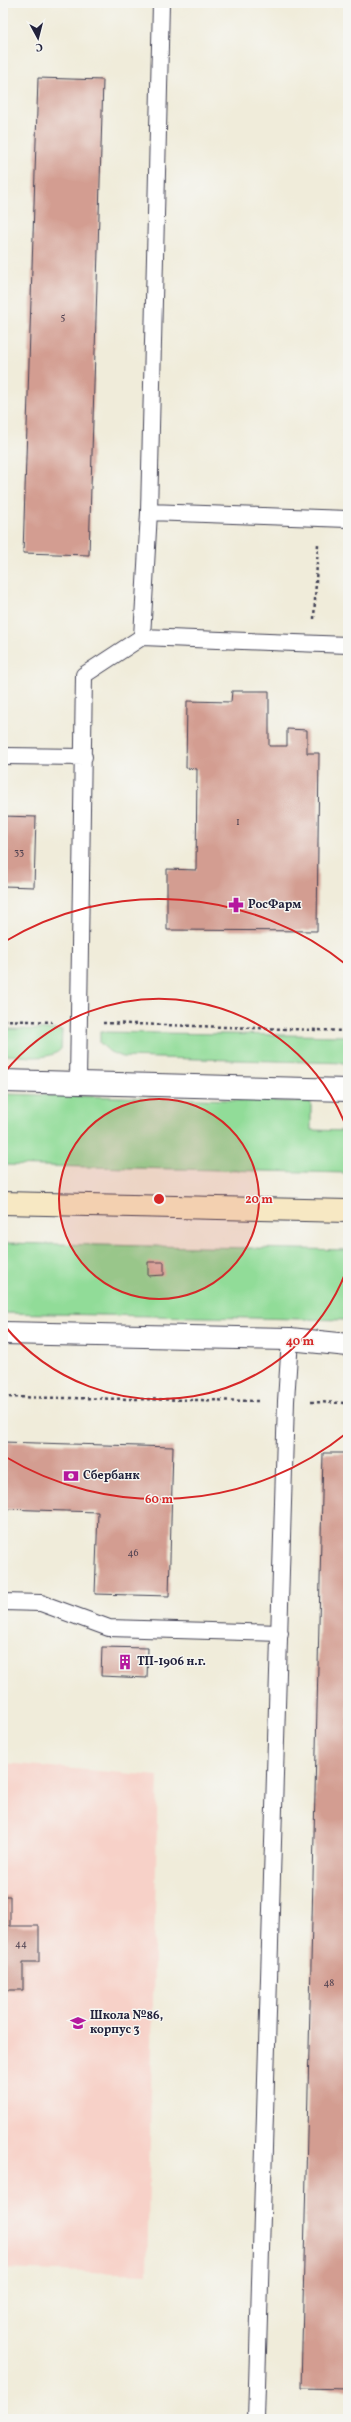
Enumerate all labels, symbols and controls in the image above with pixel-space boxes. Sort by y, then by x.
north arrow [18,18,58,58]
text: С [35,39,43,54]
house number: 5 [61,310,66,324]
house number: 1 [236,815,240,829]
house number: 33 [14,845,24,859]
pharmacy icon: РосФарм [227,896,245,914]
place label: РосФарм [248,897,301,913]
centre of rings [152,1192,166,1206]
text: 20 m [245,1192,273,1208]
text: 40 m [286,1334,315,1350]
bank icon: Сбербанк [62,1467,80,1485]
place label: Сбербанк [83,1468,140,1484]
text: 60 m [145,1492,173,1508]
house number: 46 [128,1546,138,1560]
building icon: ТП-1906 н.г. [116,1653,134,1671]
place label: ТП-1906 н.г. [137,1654,206,1670]
house number: 44 [15,1937,27,1951]
house number: 48 [324,1976,334,1990]
place label: Школа №86, корпус 3 [90,2008,163,2038]
school or university icon: Школа №86, корпус 3 [69,2014,87,2032]

